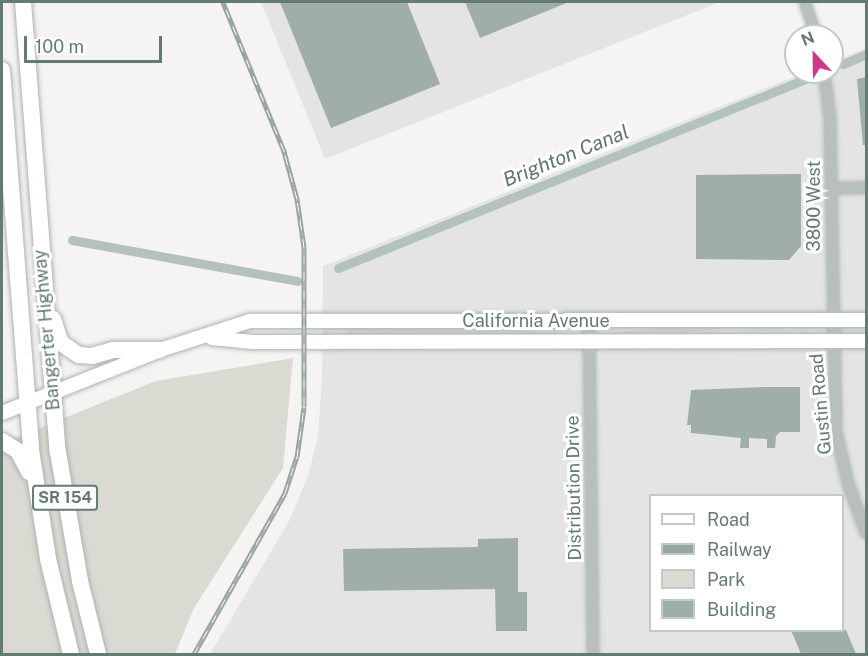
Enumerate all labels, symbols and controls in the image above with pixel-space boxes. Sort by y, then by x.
scale bar [27,24,165,62]
north arrow [784,24,844,84]
text: N [798,28,817,50]
text: 100 m [35,36,84,57]
water label: Brighton Canal [500,120,632,192]
street label: 3800 West [803,160,825,252]
street label: Bangerter Highway [29,249,65,411]
street label: California Avenue [462,310,610,332]
street label: Gustin Road [806,352,836,456]
street label: Distribution Drive [562,415,586,561]
road number: SR 154 [32,485,98,511]
legend [649,494,844,632]
text: Road [707,509,750,530]
text: Railway [707,539,772,560]
text: Park [707,569,745,590]
text: Building [707,599,776,620]

